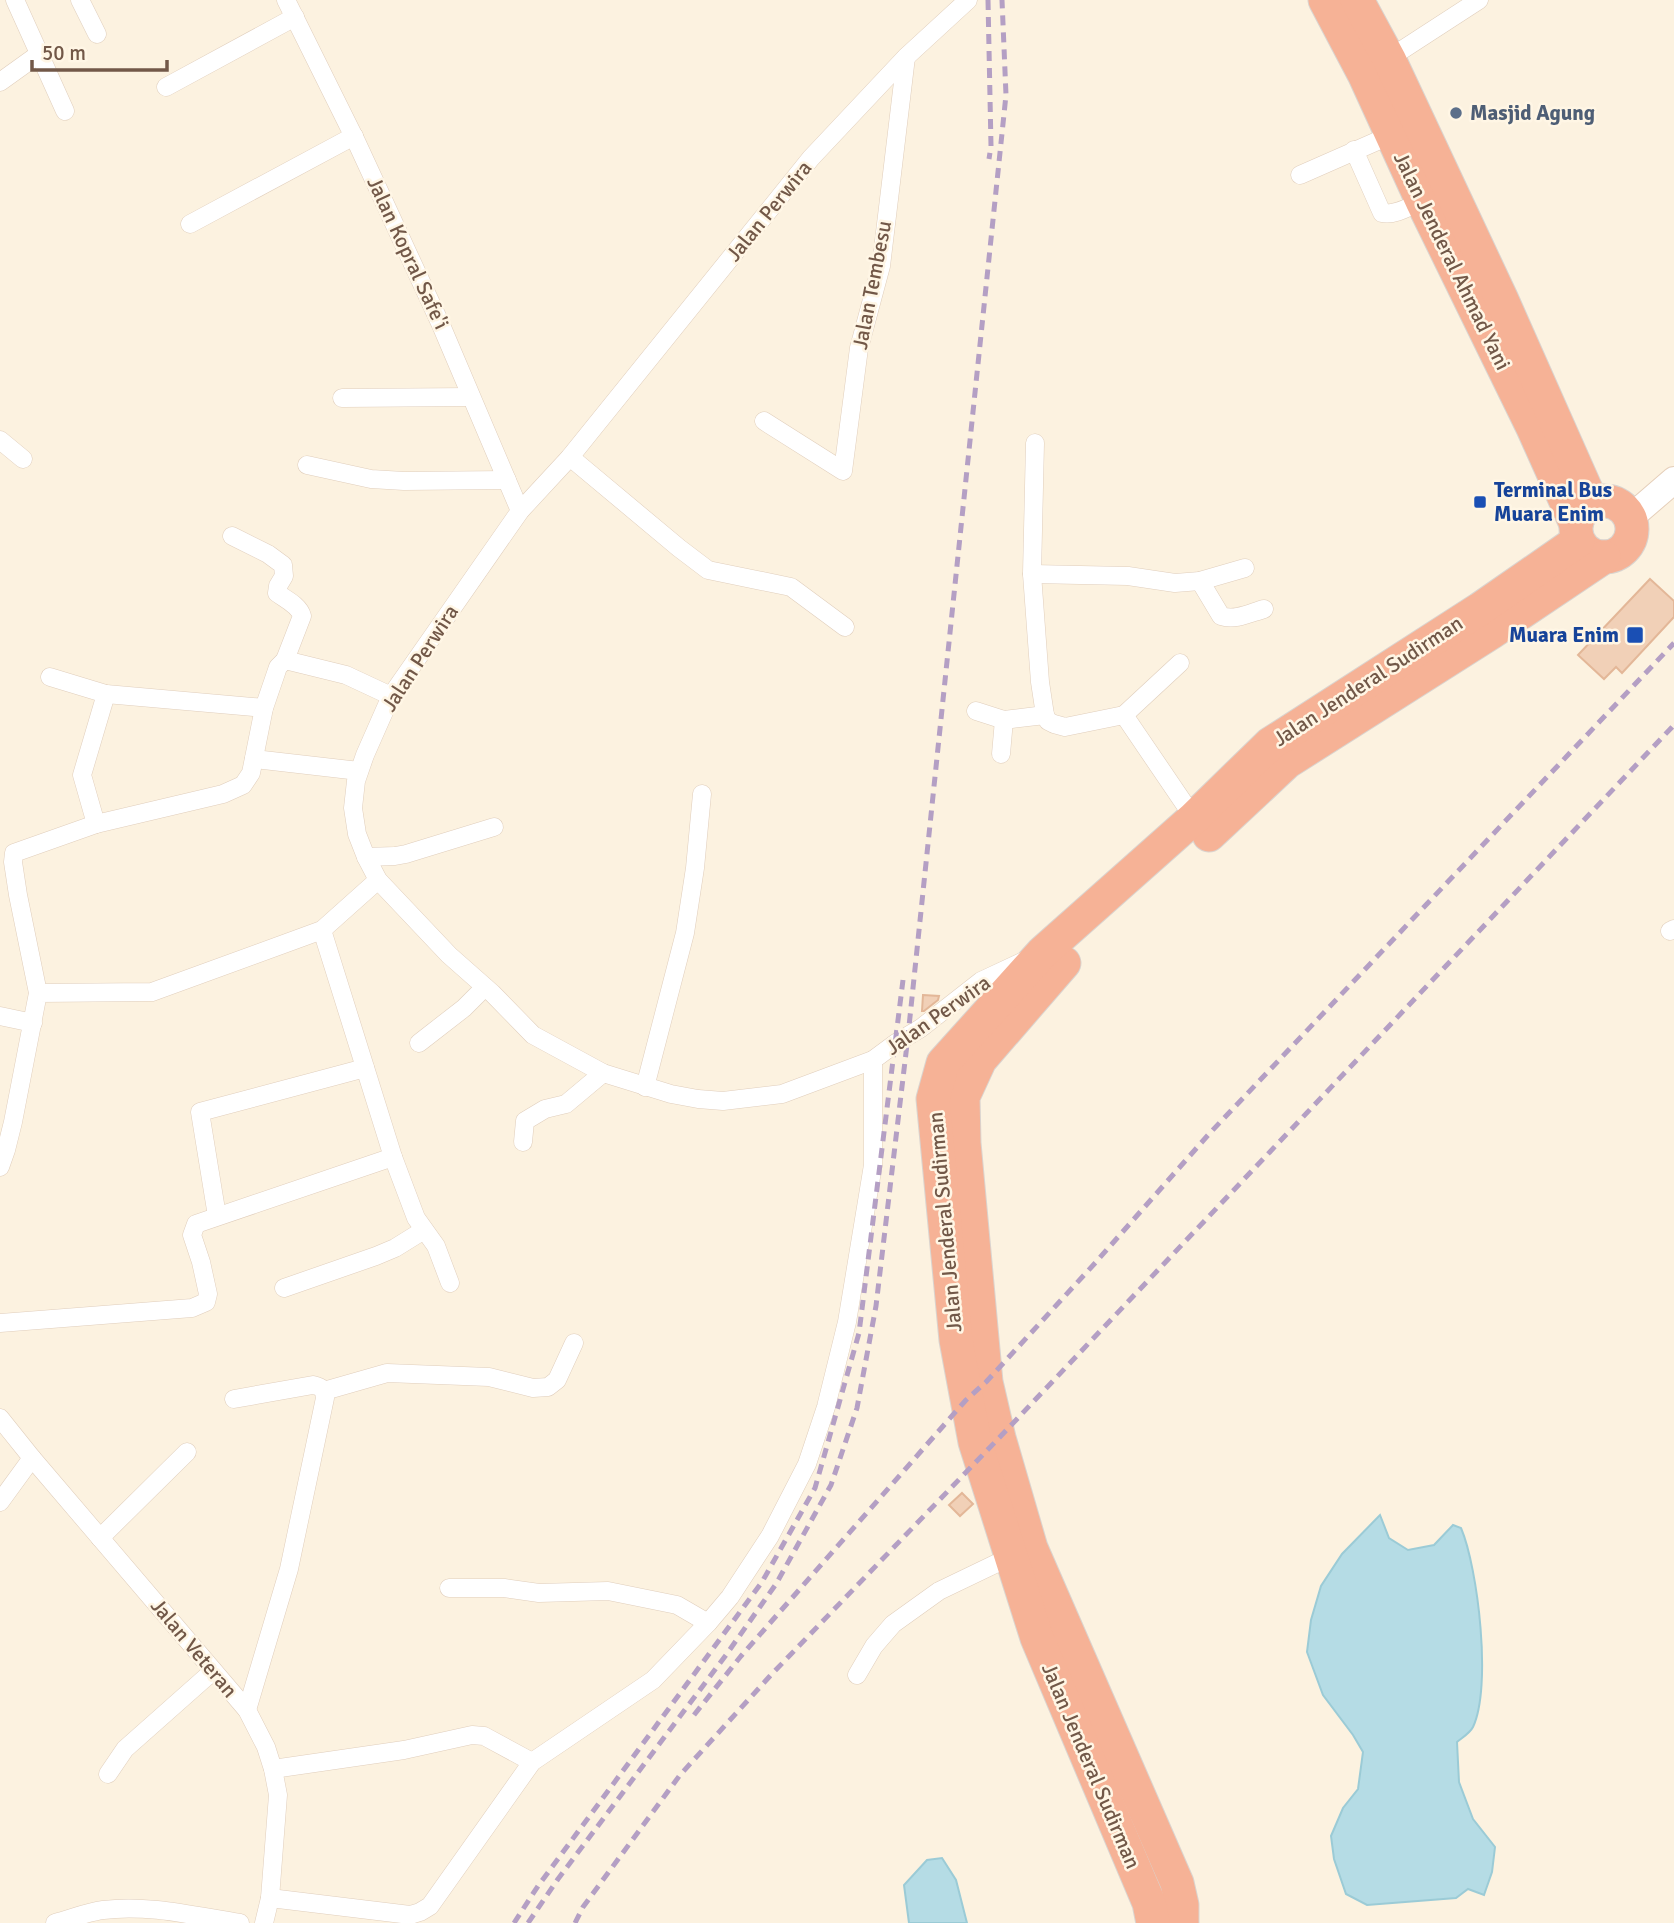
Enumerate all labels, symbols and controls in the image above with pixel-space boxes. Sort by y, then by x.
scale bar [32,28,166,72]
text: 50 m [42,40,86,66]
place label: Masjid Agung [1470,100,1595,126]
marker: Masjid Agung [1448,105,1464,121]
street label: Jalan Jenderal Ahmad Yani [1388,148,1516,374]
street label: Jalan Perwira [721,155,817,267]
street label: Jalan Kopral Safe'i [361,173,455,333]
street label: Jalan Tembesu [847,218,897,352]
place label: Terminal Bus Muara Enim [1494,477,1612,527]
marker: Terminal Bus Muara Enim [1472,494,1488,510]
street label: Jalan Perwira [376,600,464,716]
street label: Jalan Jenderal Sudirman [1268,610,1468,752]
place label: Muara Enim [1509,622,1619,648]
marker: Muara Enim [1625,625,1645,645]
street label: Jalan Perwira [881,969,995,1061]
street label: Jalan Jenderal Sudirman [922,1111,968,1333]
street label: Jalan Veteran [145,1593,243,1703]
street label: Jalan Jenderal Sudirman [1036,1659,1146,1873]

